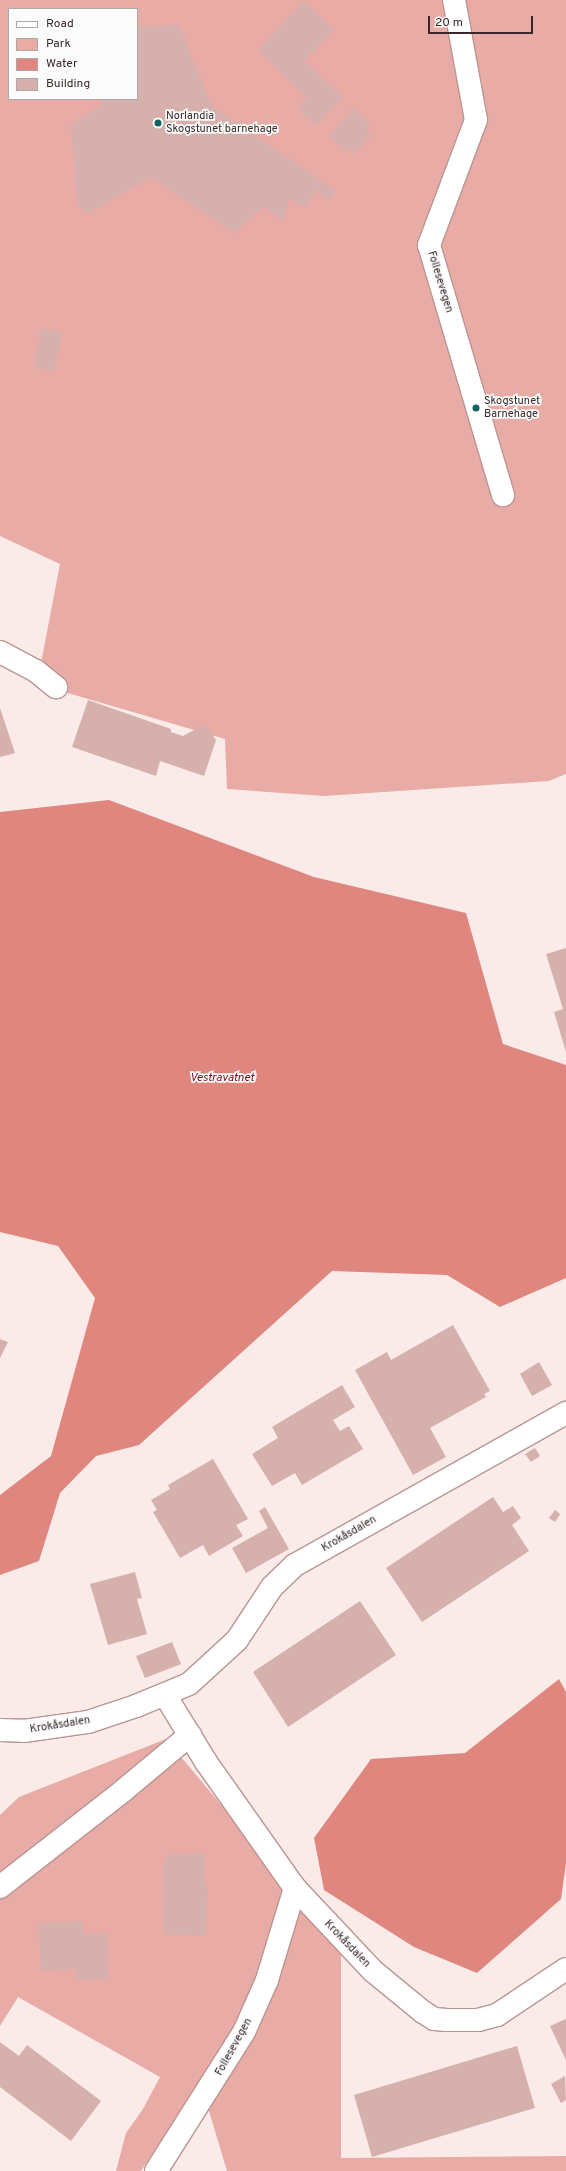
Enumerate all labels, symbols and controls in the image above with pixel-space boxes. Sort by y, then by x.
legend [8,8,138,100]
scale bar [430,8,535,34]
text: 20 m [435,15,463,31]
text: Road [46,16,74,32]
text: Park [46,36,71,52]
text: Water [46,56,78,72]
text: Building [46,76,90,92]
place label: Norlandia Skogstunet barnehage [166,110,278,136]
marker: Norlandia Skogstunet barnehage [153,118,163,128]
street label: Follesevegen [424,250,456,314]
place label: Skogstunet Barnehage [484,395,540,421]
marker: Skogstunet Barnehage [471,403,481,413]
water label: Vestravatnet [190,1072,254,1086]
street label: Krokåsdalen [319,1513,379,1555]
street label: Krokåsdalen [29,1714,91,1736]
street label: Krokåsdalen [321,1918,373,1970]
street label: Follesevegen [213,2016,255,2078]

